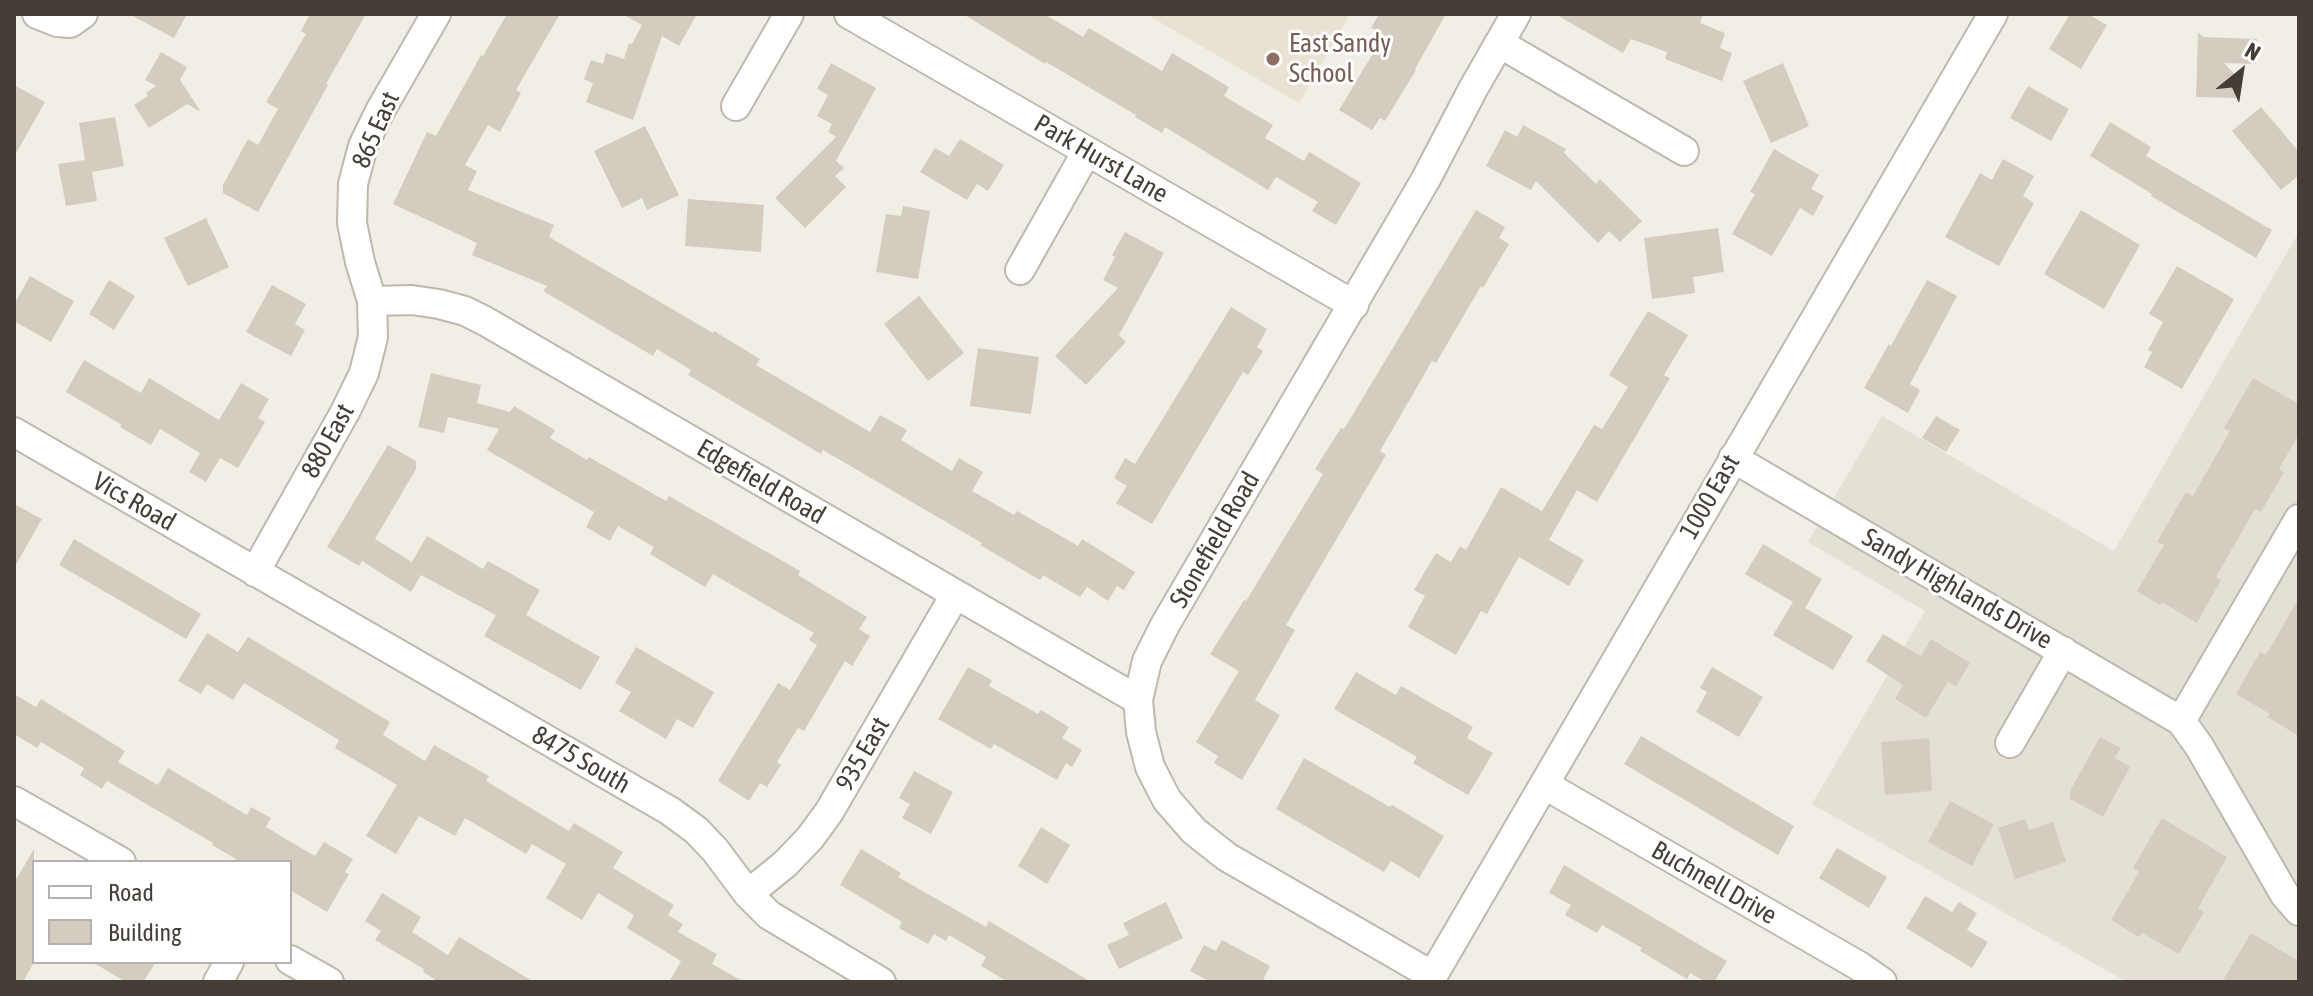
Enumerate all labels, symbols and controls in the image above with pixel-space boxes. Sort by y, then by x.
place label: East Sandy School [1289,28,1391,90]
north arrow [2201,32,2281,112]
text: N [2241,37,2265,66]
marker: East Sandy School [1264,50,1282,68]
street label: 865 East [345,87,407,173]
street label: Park Hurst Lane [1029,108,1173,210]
street label: 880 East [295,398,361,484]
street label: Edgefield Road [691,433,831,531]
street label: 1000 East [1673,449,1747,545]
street label: Vics Road [87,466,181,538]
street label: Stonefield Road [1164,466,1266,614]
street label: Sandy Highlands Drive [1856,522,2058,656]
street label: 935 East [829,712,897,796]
street label: 8475 South [526,719,636,801]
street label: Buchnell Drive [1646,835,1782,931]
legend [32,860,292,964]
text: Road [108,879,154,906]
text: Building [108,919,181,946]

